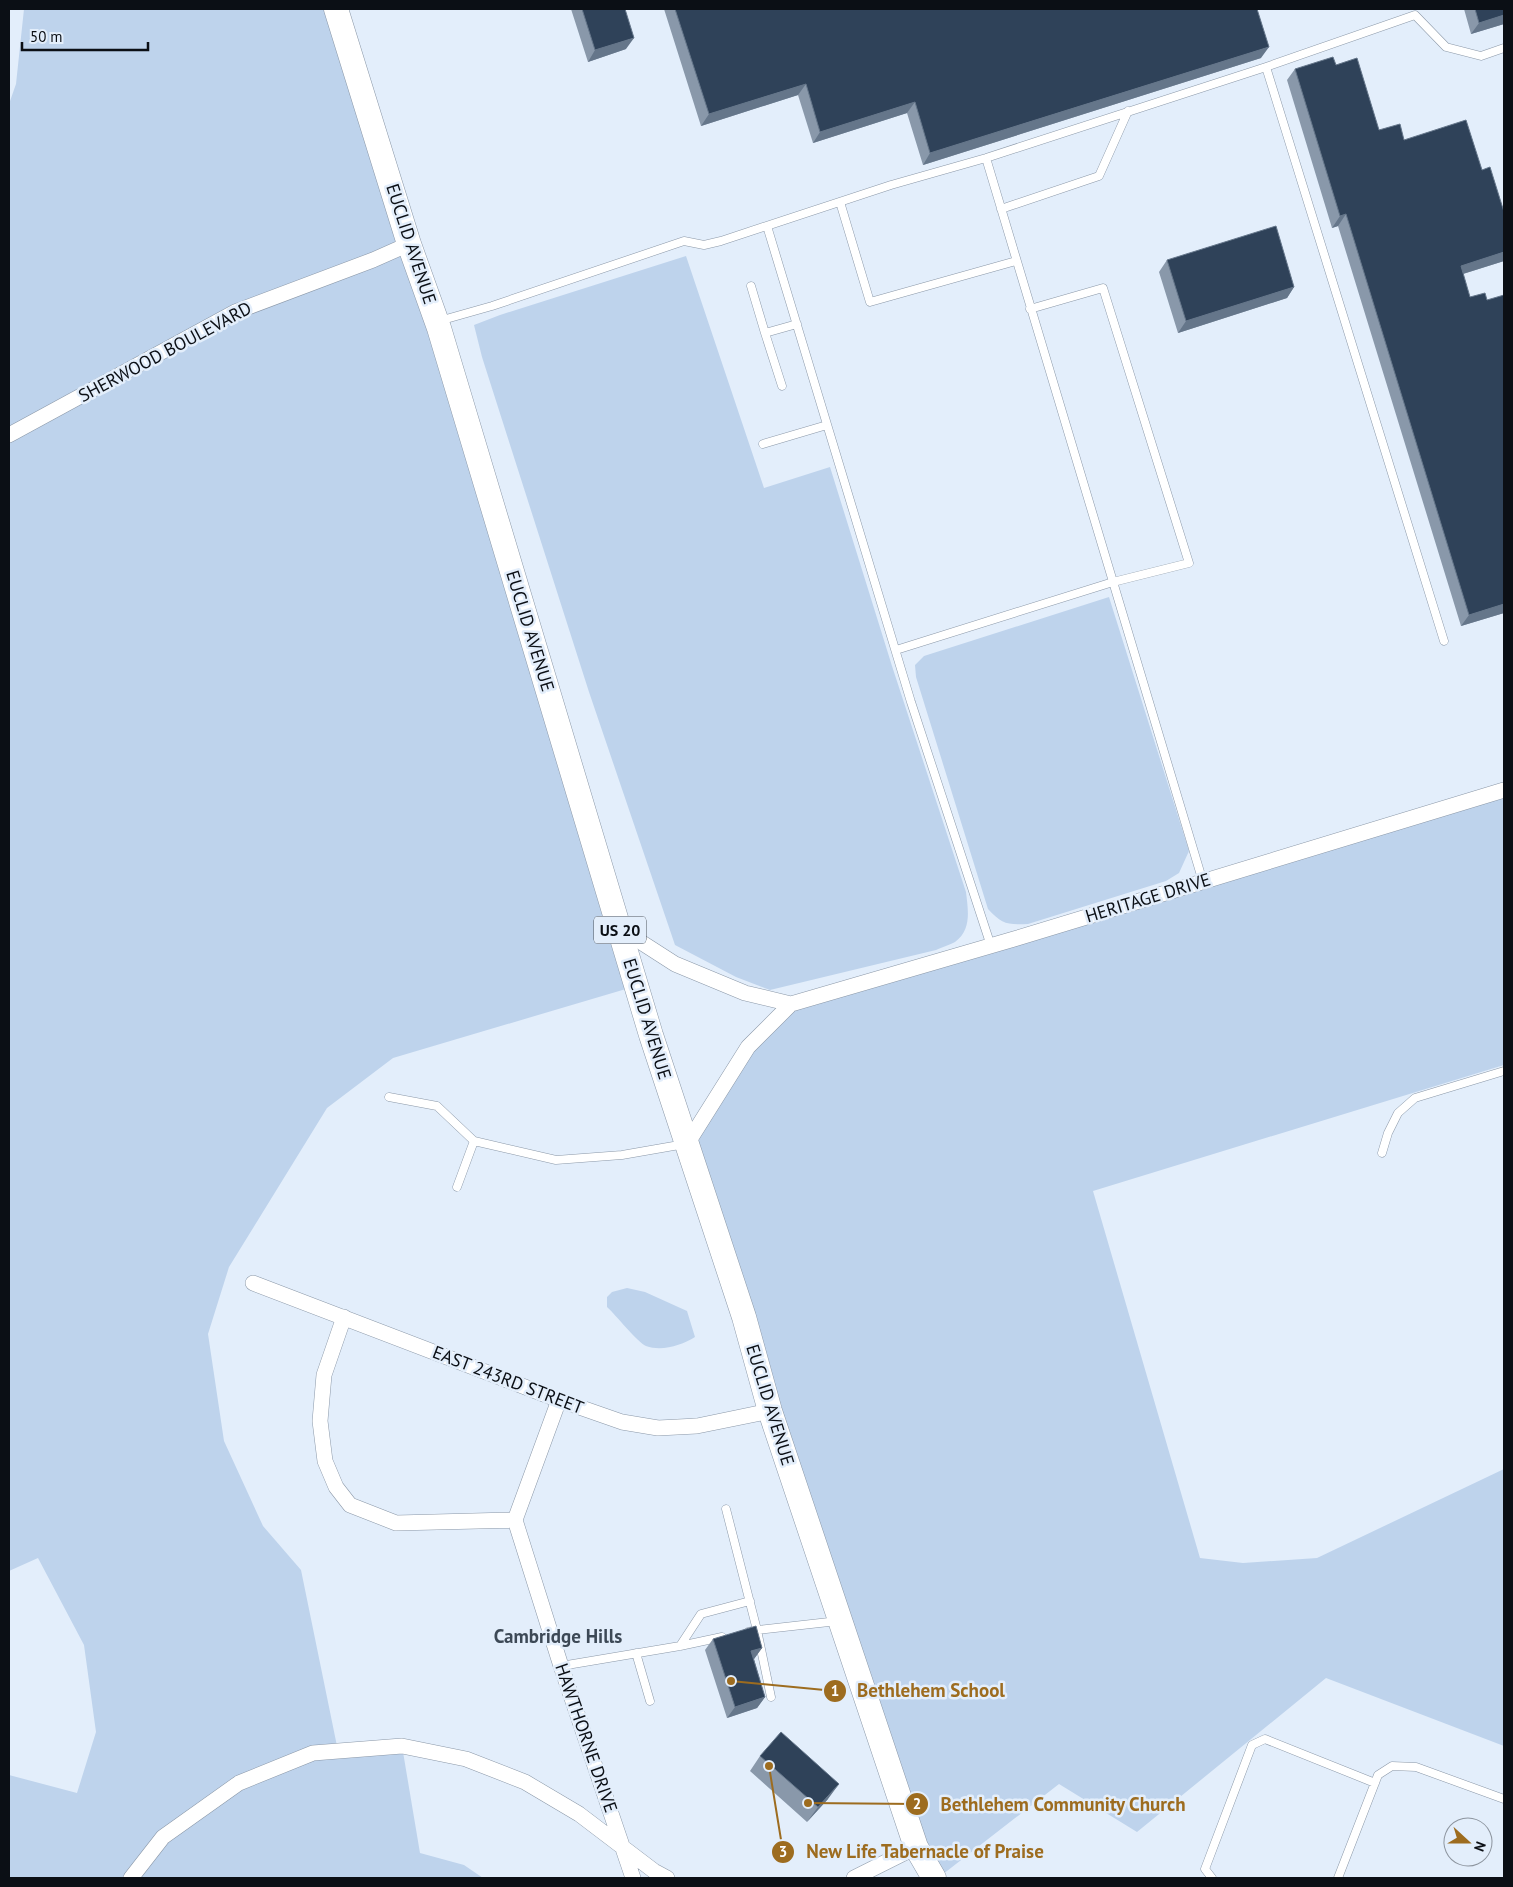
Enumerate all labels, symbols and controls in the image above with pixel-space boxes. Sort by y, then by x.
scale bar [22,20,149,52]
text: 50 m [30,27,63,46]
street label: EUCLID AVENUE [381,181,442,307]
street label: SHERWOOD BOULEVARD [74,296,255,407]
street label: EUCLID AVENUE [501,568,560,694]
street label: HERITAGE DRIVE [1083,868,1213,927]
road number: US 20 [594,916,646,944]
street label: EUCLID AVENUE [618,956,677,1082]
street label: EAST 243RD STREET [429,1340,587,1419]
street label: EUCLID AVENUE [741,1342,800,1468]
district label: Cambridge Hills [494,1624,622,1648]
street label: HAWTHORNE DRIVE [550,1660,623,1815]
callout: Bethlehem School [822,1674,1015,1708]
text: Bethlehem School [857,1678,1005,1702]
text: 1 [831,1681,839,1700]
callout: Bethlehem Community Church [905,1787,1196,1821]
text: Bethlehem Community Church [941,1792,1186,1816]
text: 2 [913,1794,921,1813]
north arrow [1443,1817,1493,1867]
callout: New Life Tabernacle of Praise [770,1835,1054,1869]
text: New Life Tabernacle of Praise [806,1839,1044,1863]
text: N [1470,1839,1490,1854]
text: 3 [779,1842,787,1861]

